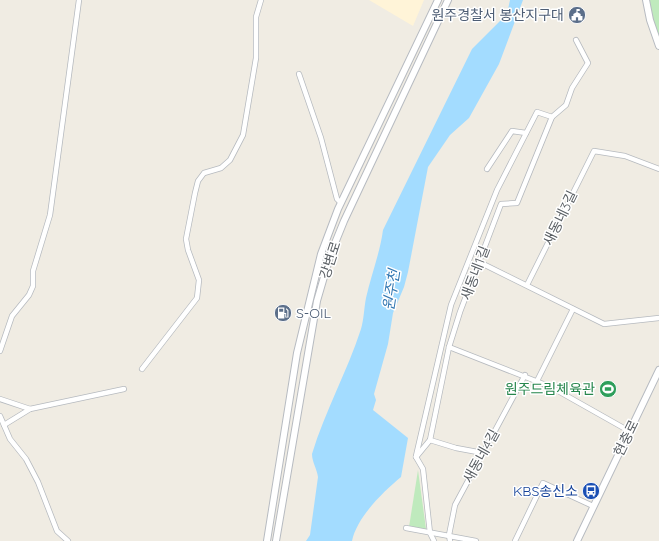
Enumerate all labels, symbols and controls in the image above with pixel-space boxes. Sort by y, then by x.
public building icon: 원주경찰서 봉산지구대 [567,5,587,25]
place label: 원주경찰서 봉산지구대 [431,6,564,24]
street label: 새동네3길 [539,188,581,248]
street label: 강변로 [315,239,345,281]
street label: 새동네1길 [456,243,494,303]
water label: 원주천 [378,266,404,312]
fuel station icon: S-OIL [273,303,293,323]
place label: S-OIL [296,304,332,322]
sports icon: 원주드림체육관 [598,379,618,399]
place label: 원주드림체육관 [505,380,595,398]
street label: 현충로 [609,417,643,459]
street label: 새동네4길 [459,426,503,486]
bus stop icon: KBS송신소 [581,481,601,501]
place label: KBS송신소 [513,482,578,500]

